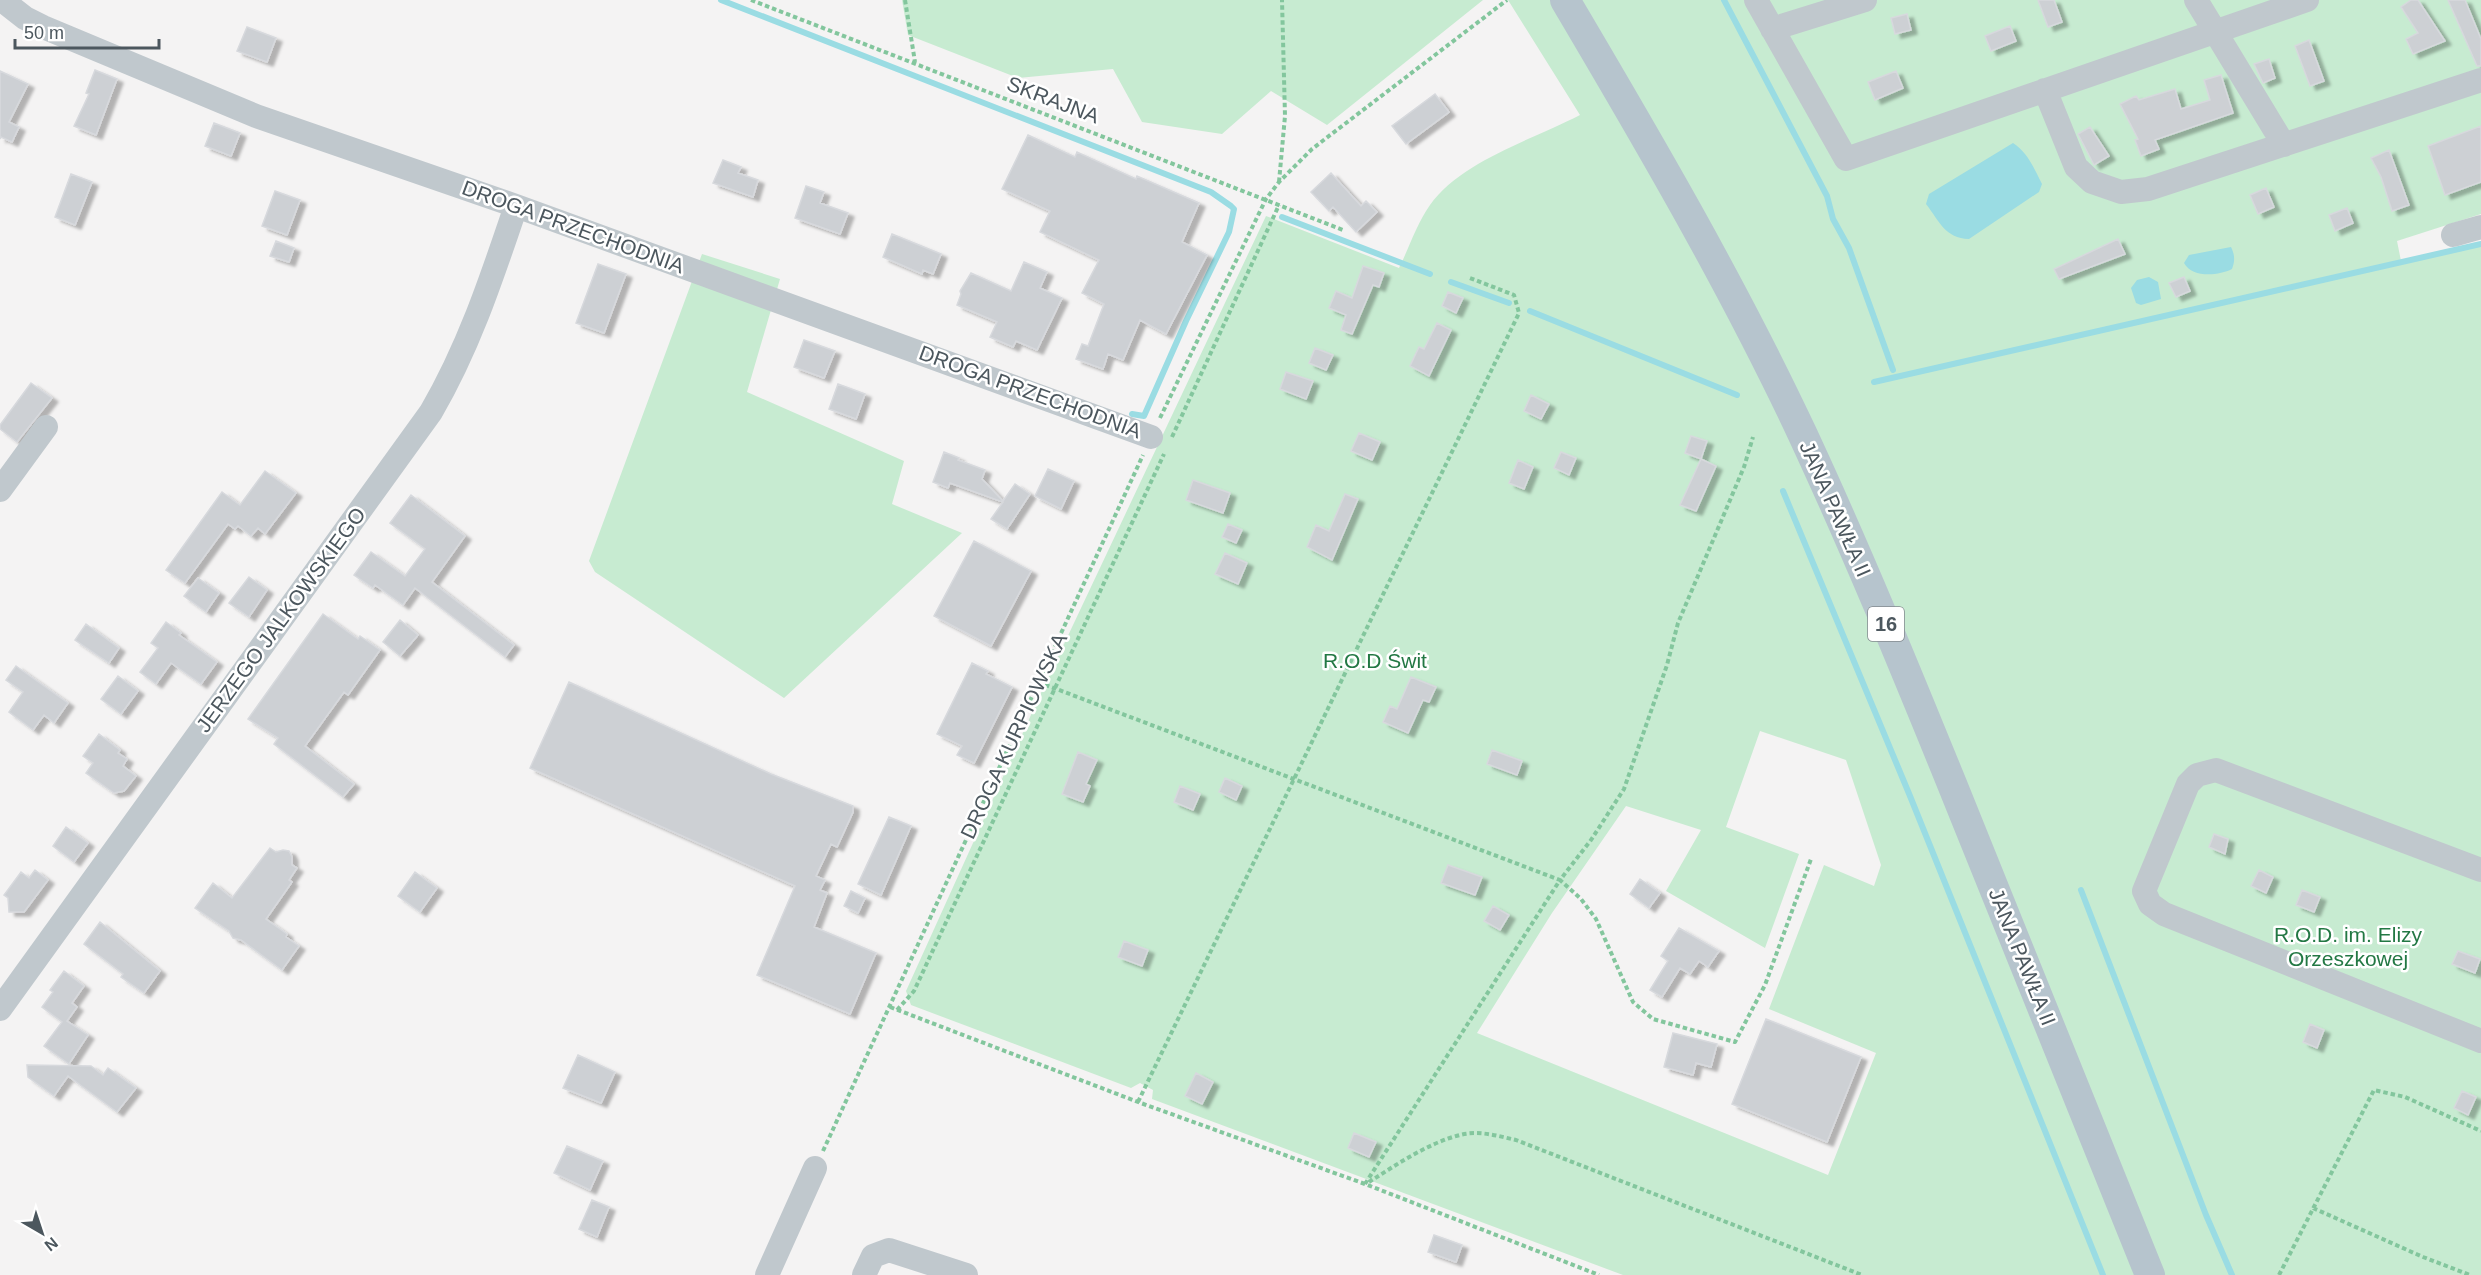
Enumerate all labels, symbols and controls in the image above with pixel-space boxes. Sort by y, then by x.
scale bar [15,12,159,50]
text: 50 m [24,23,64,43]
street label: SKRAJNA [1004,71,1103,128]
street label: DROGA PRZECHODNIA [459,176,687,277]
street label: DROGA PRZECHODNIA [916,341,1144,442]
street label: JANA PAWŁA II [1795,437,1876,580]
street label: JERZEGO JALKOWSKIEGO [191,503,370,736]
road number: 16 [1868,607,1904,641]
street label: DROGA KURPIOWSKA [956,629,1071,842]
park label: R.O.D Świt [1323,649,1427,672]
street label: JANA PAWŁA II [1984,885,2060,1029]
park label: R.O.D. im. Elizy Orzeszkowej [2274,923,2423,970]
north arrow [12,1203,72,1263]
text: N [41,1234,61,1255]

